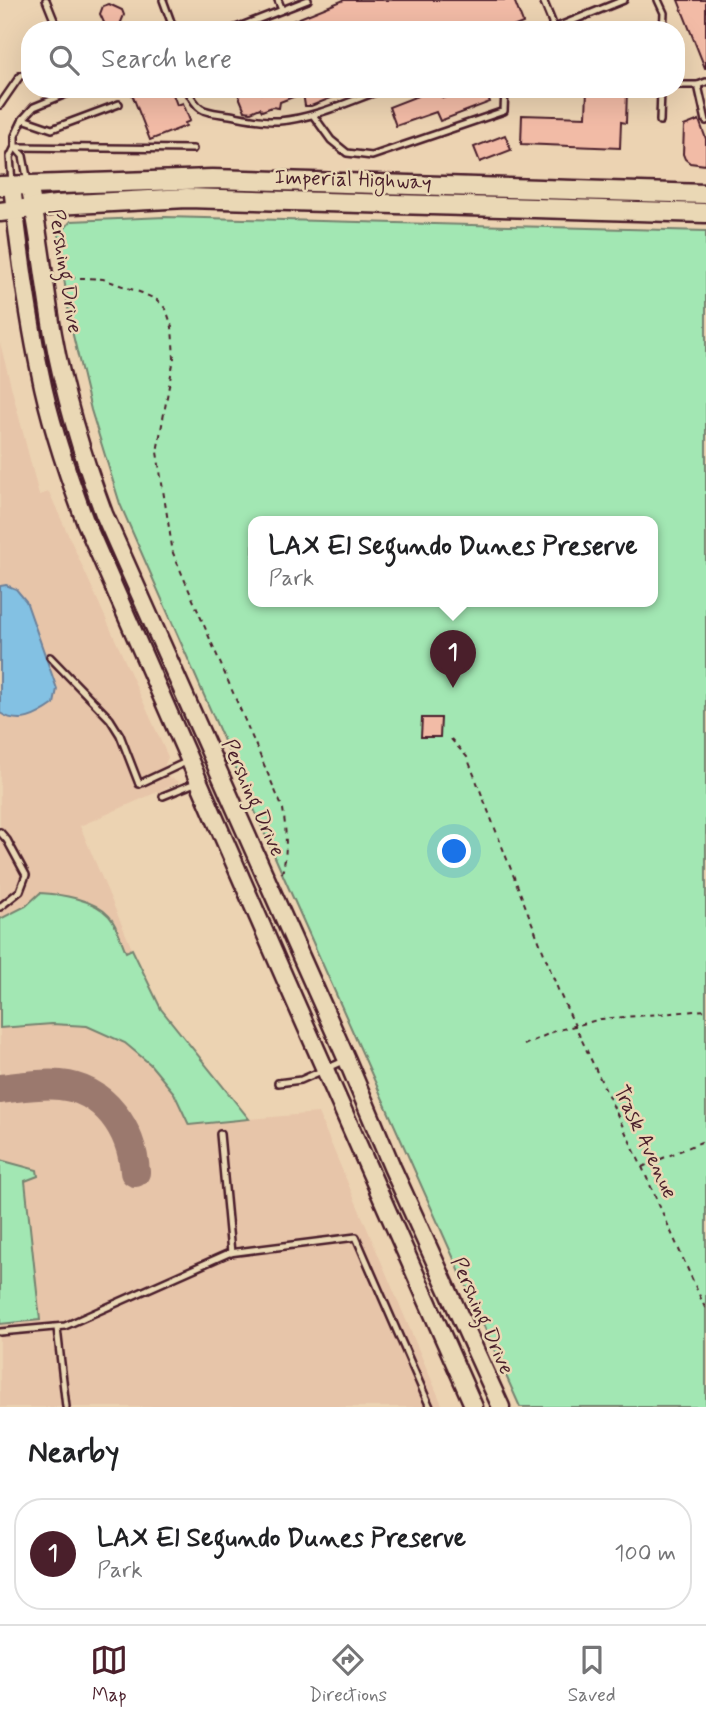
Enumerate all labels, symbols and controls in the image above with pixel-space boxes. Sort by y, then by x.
search box [21,21,685,98]
icon: search [45,41,83,79]
text: Search here [101,43,232,77]
street label: Imperial Highway [274,163,432,198]
street label: Pershing Drive [39,207,89,336]
popup [248,516,658,607]
text: LAX El Segundo Dunes Preserve [268,530,638,564]
text: Park [268,564,314,594]
pin: 1 [430,630,476,688]
street label: Pershing Drive [213,735,291,862]
your location [437,834,471,868]
street label: Trask Avenue [606,1081,684,1203]
street label: Pershing Drive [442,1253,520,1380]
text: Nearby [28,1433,119,1472]
text: LAX El Segundo Dunes Preserve [97,1522,466,1556]
text: 1 [48,1539,58,1569]
text: 100 m [614,1539,676,1569]
text: Park [97,1556,143,1586]
tab: Map [90,1641,128,1708]
tab: Directions [309,1641,387,1708]
tab: Saved [568,1641,616,1708]

